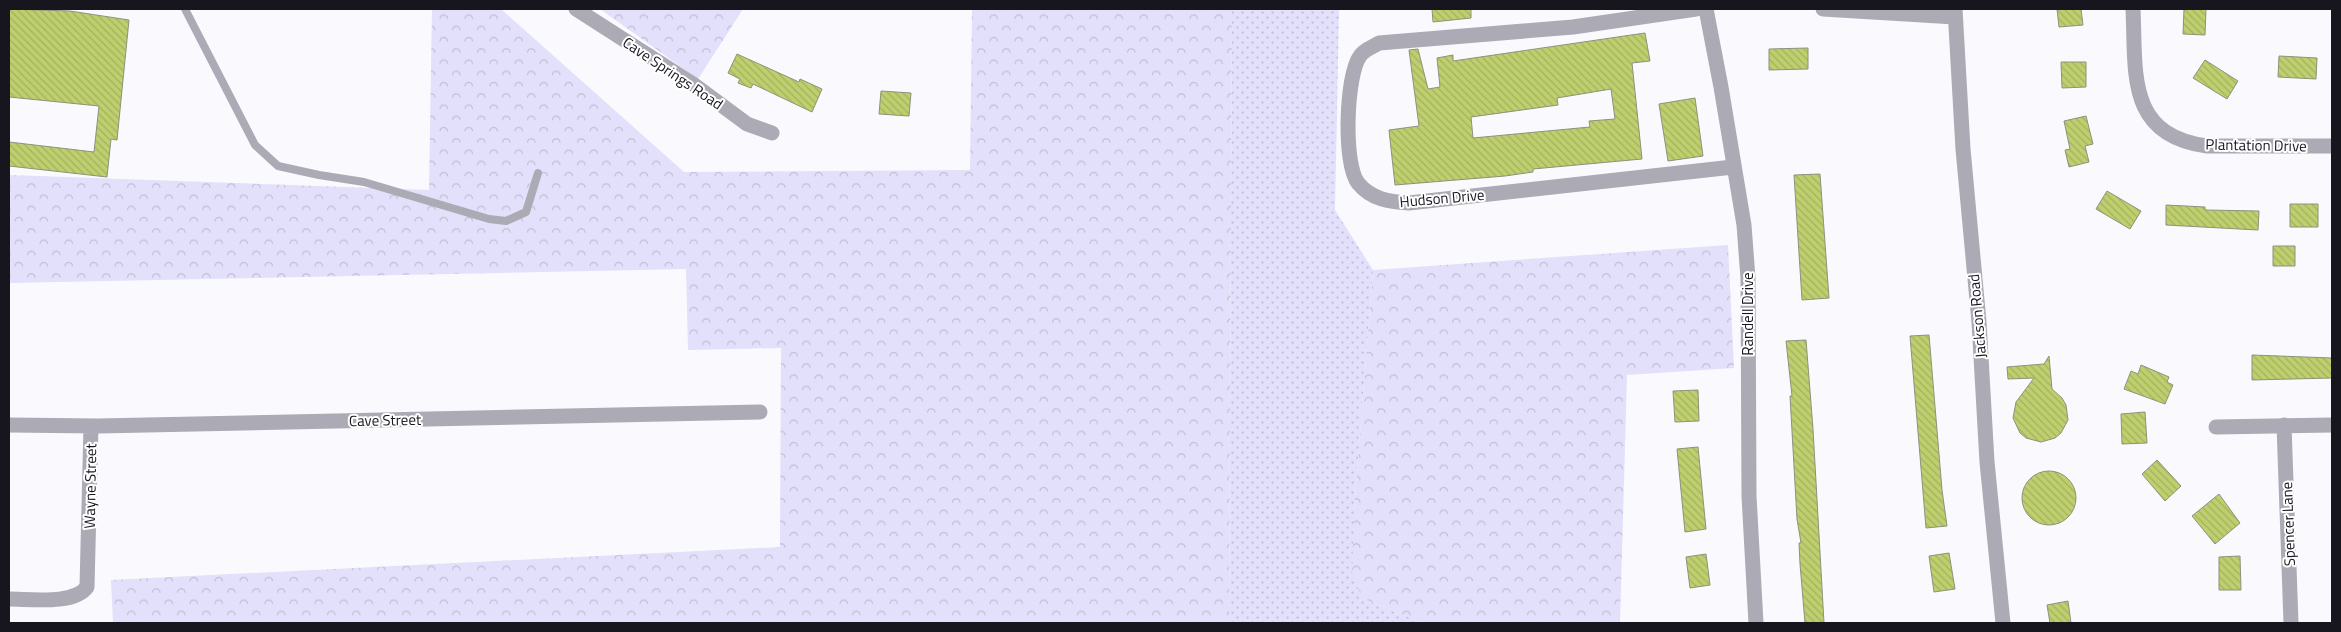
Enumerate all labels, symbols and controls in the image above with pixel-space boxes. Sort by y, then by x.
street label: Cave Springs Road [618,31,728,115]
street label: Plantation Drive [2205,133,2307,157]
street label: Hudson Drive [1399,183,1485,213]
street label: Randell Drive [1736,272,1759,356]
street label: Jackson Road [1962,273,1992,359]
street label: Cave Street [349,408,422,432]
street label: Wayne Street [78,442,102,529]
street label: Spencer Lane [2275,481,2301,567]

